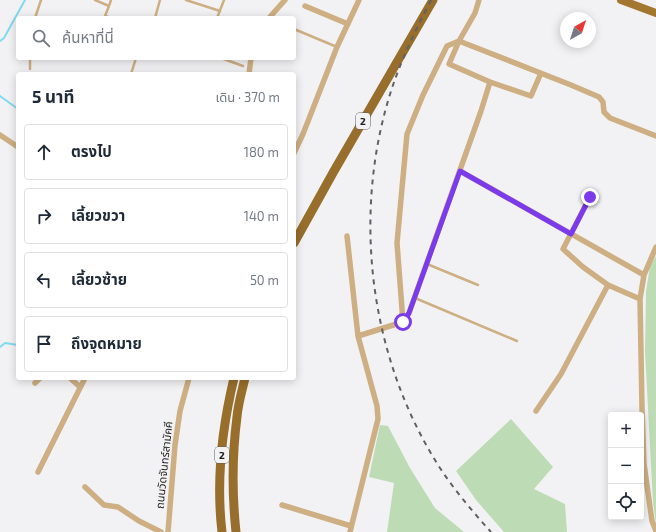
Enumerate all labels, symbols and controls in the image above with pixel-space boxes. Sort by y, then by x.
north arrow [560,12,596,48]
search box [16,16,296,60]
icon: search [30,27,52,49]
text: ค้นหาที่นี่ [62,28,114,46]
text: 5 นาที [32,86,74,106]
text: เดิน · 370 m [215,89,280,105]
road number: 2 [356,113,370,129]
icon: ahead [33,141,55,163]
text: ตรงไป [71,142,112,160]
text: 180 m [244,144,279,160]
route end [581,188,599,206]
icon: right [33,205,55,227]
text: เลี้ยวขวา [71,206,125,224]
text: 140 m [244,208,279,224]
icon: left [33,269,55,291]
text: เลี้ยวซ้าย [71,270,127,288]
text: 50 m [250,272,279,288]
route start [394,313,412,331]
icon: arrive [33,333,55,355]
text: ถึงจุดหมาย [71,334,142,352]
map controls [608,412,644,520]
button: + [608,412,644,448]
street label: ถนนวัดจันทร์สามัคคี [152,421,175,509]
road number: 2 [215,447,229,463]
button: − [608,448,644,484]
button: locate [608,484,644,520]

